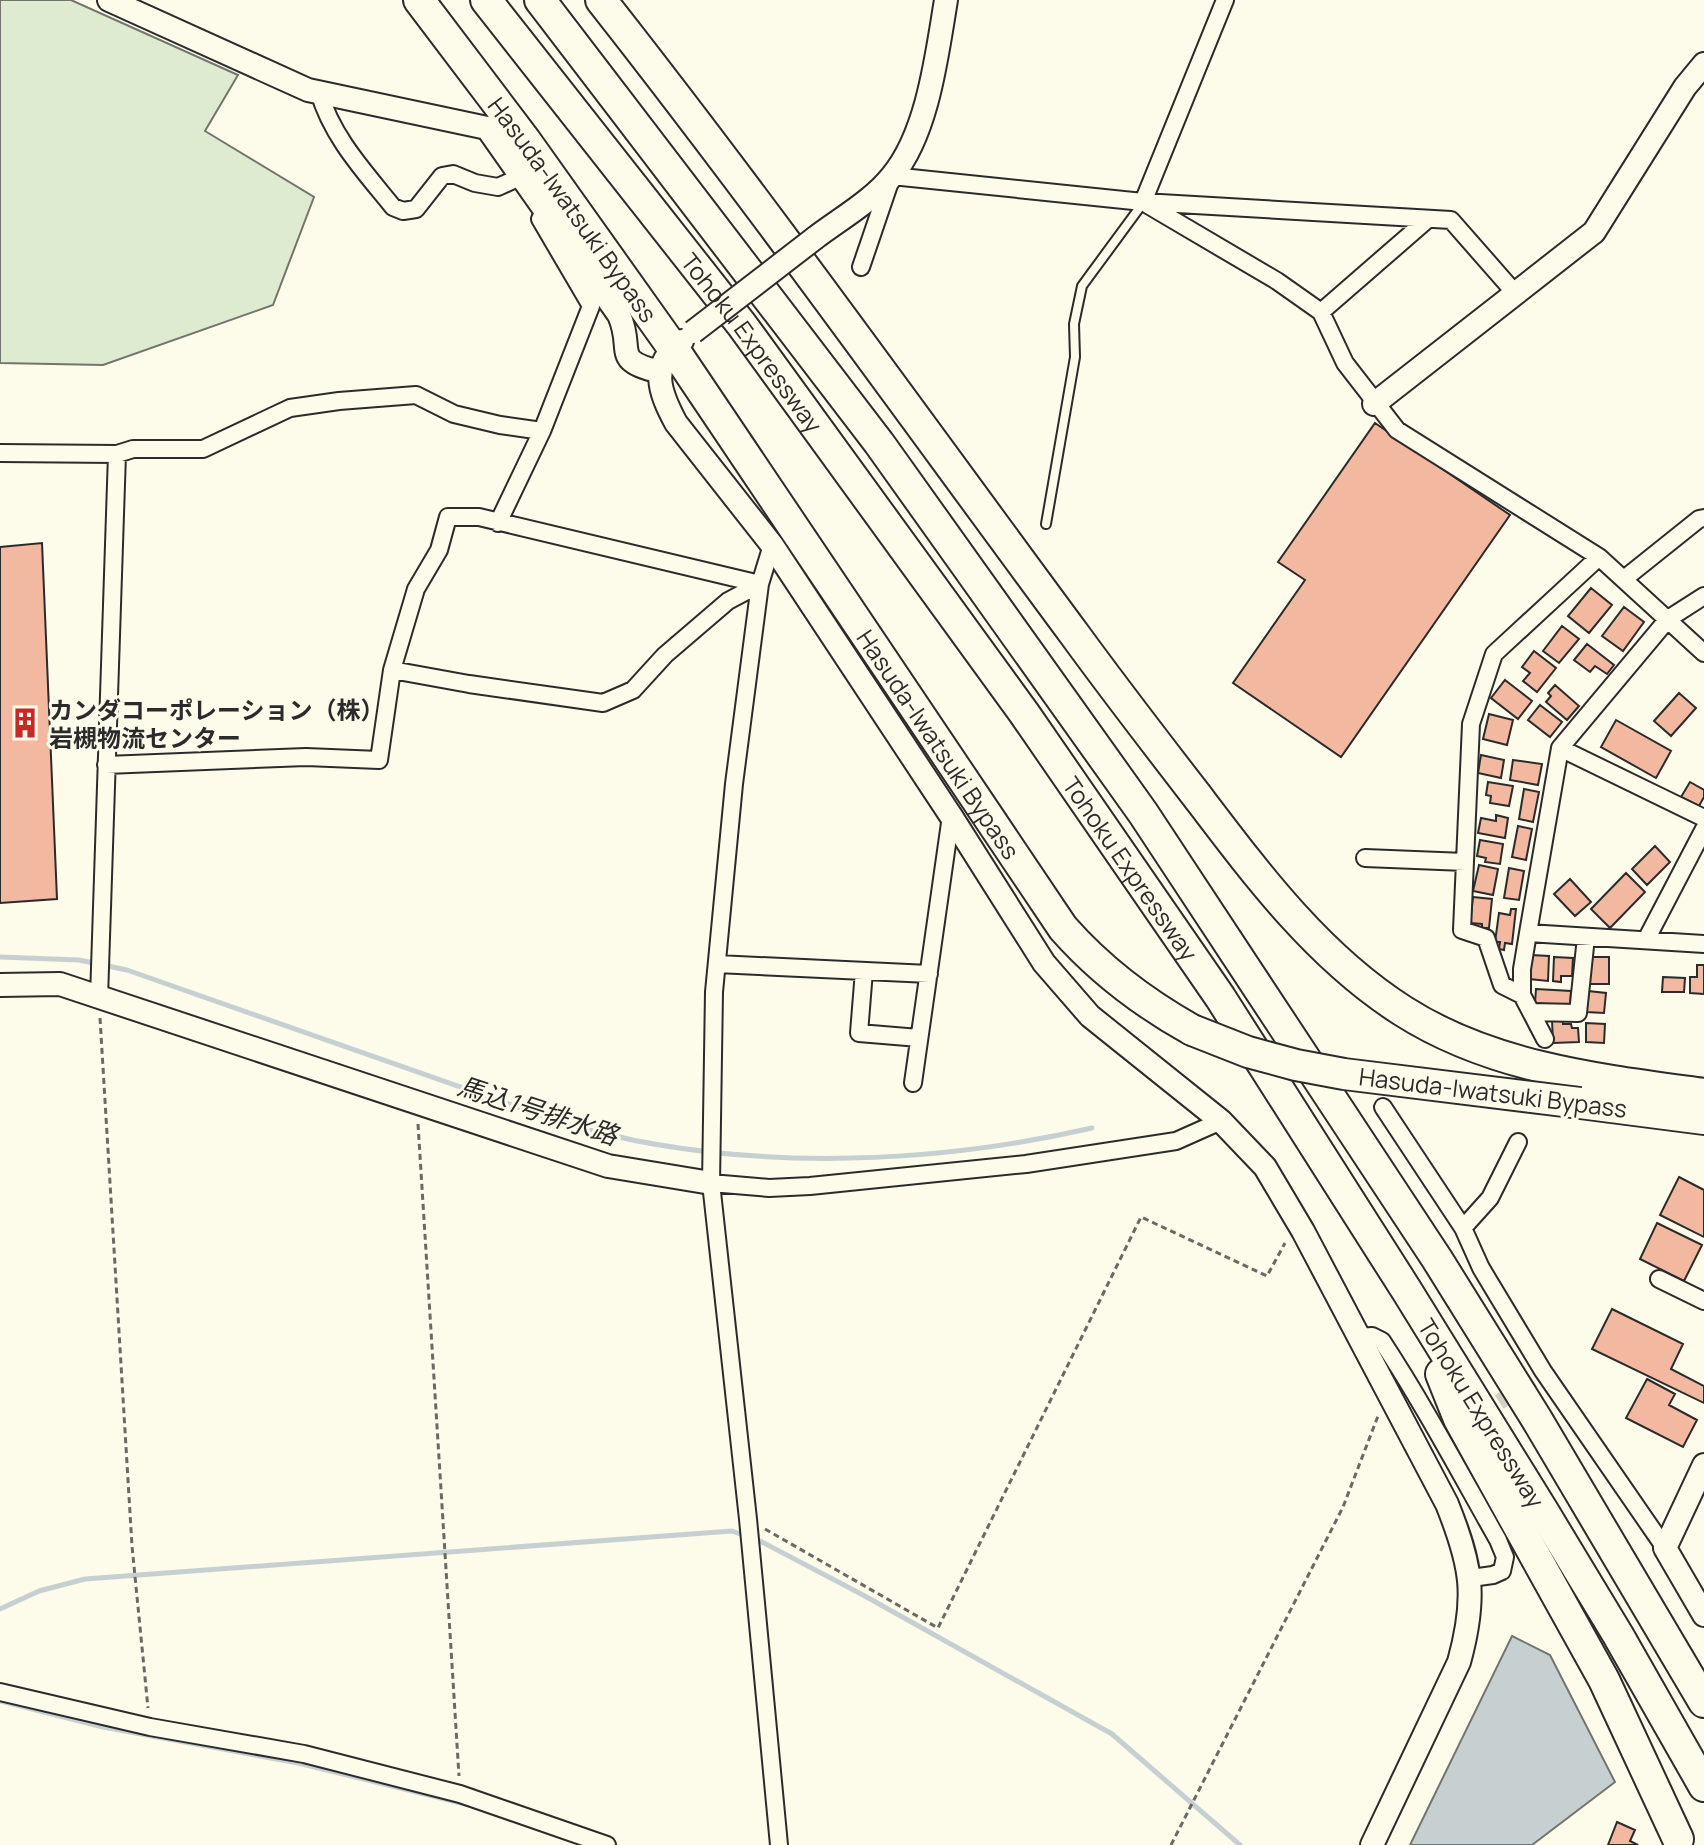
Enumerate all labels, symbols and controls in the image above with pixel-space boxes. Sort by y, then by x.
street label: Hasuda-Iwatsuki Bypass [481,90,666,328]
street label: Tohoku Expressway [675,246,831,439]
street label: Hasuda-Iwatsuki Bypass [850,623,1028,865]
place label: カンダコーポレーション（株） 岩槻物流センター [49,693,385,754]
building icon: カンダコーポレーション（株） 岩槻物流センター [8,706,42,740]
street label: Tohoku Expressway [1056,770,1206,967]
street label: Hasuda-Iwatsuki Bypass [1357,1059,1629,1125]
water label: 馬込1号排水路 [453,1067,624,1153]
street label: Tohoku Expressway [1411,1312,1553,1514]

